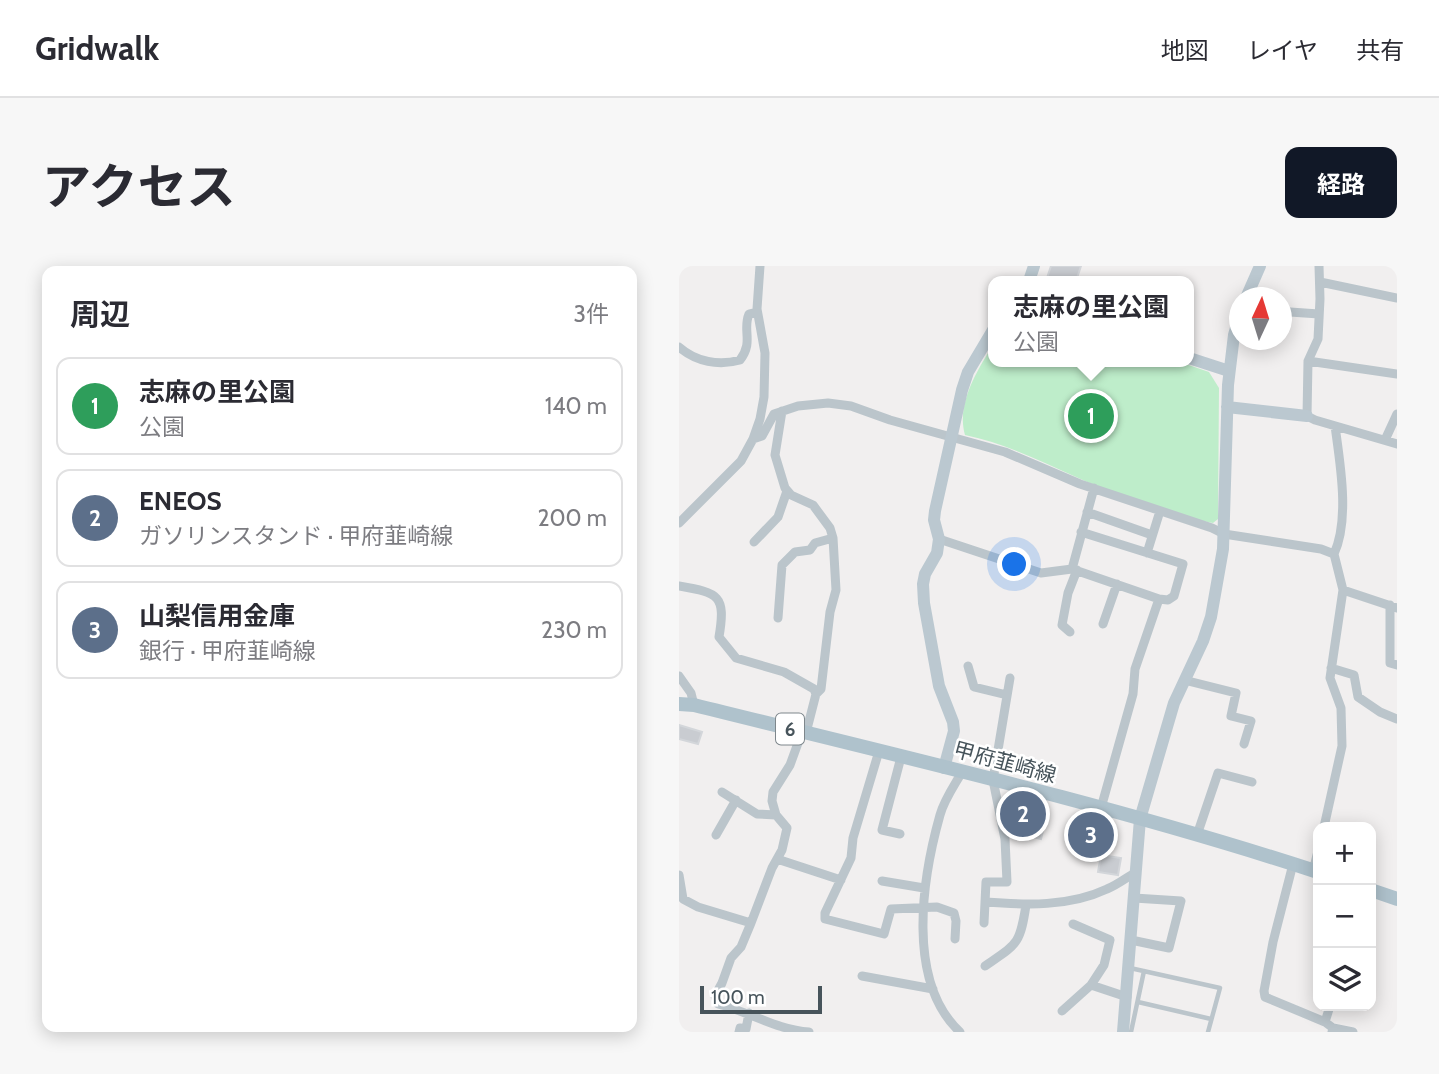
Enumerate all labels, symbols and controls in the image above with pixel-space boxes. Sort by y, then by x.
text: Gridwalk [35,28,159,68]
text: 地図 [1161,36,1209,65]
text: レイヤ [1247,36,1318,65]
text: 共有 [1356,36,1404,65]
button: 経路 [1285,147,1397,218]
text: アクセス [42,157,236,216]
popup [988,276,1194,367]
north arrow [1229,287,1292,350]
text: 志麻の里公園 [1013,291,1169,323]
text: 周辺 [70,296,130,333]
text: 3件 [574,300,609,328]
text: 公園 [1013,328,1059,356]
text: 志麻の里公園 [139,376,295,408]
pin: 1 [1068,390,1114,442]
text: 1 [91,392,99,420]
text: 140 m [545,392,607,420]
text: 公園 [139,413,185,441]
text: ENEOS [139,485,222,517]
text: 2 [89,504,101,532]
text: 200 m [537,504,607,532]
text: ガソリンスタンド · 甲府韮崎線 [139,522,453,550]
your location [997,547,1031,581]
text: 山梨信用金庫 [139,600,295,632]
text: 3 [89,616,101,644]
text: 230 m [541,616,607,644]
text: 銀行 · 甲府韮崎線 [139,637,316,665]
road number: 6 [776,713,804,744]
street label: 甲府韮崎線 [951,736,1059,788]
pin: 2 [1000,788,1046,840]
pin: 3 [1068,809,1114,861]
map controls [1313,822,1376,1011]
button: + [1313,822,1376,885]
button: − [1313,885,1376,948]
button: layers [1313,948,1376,1011]
scale bar [700,983,823,1015]
text: 100 m [711,986,765,1009]

